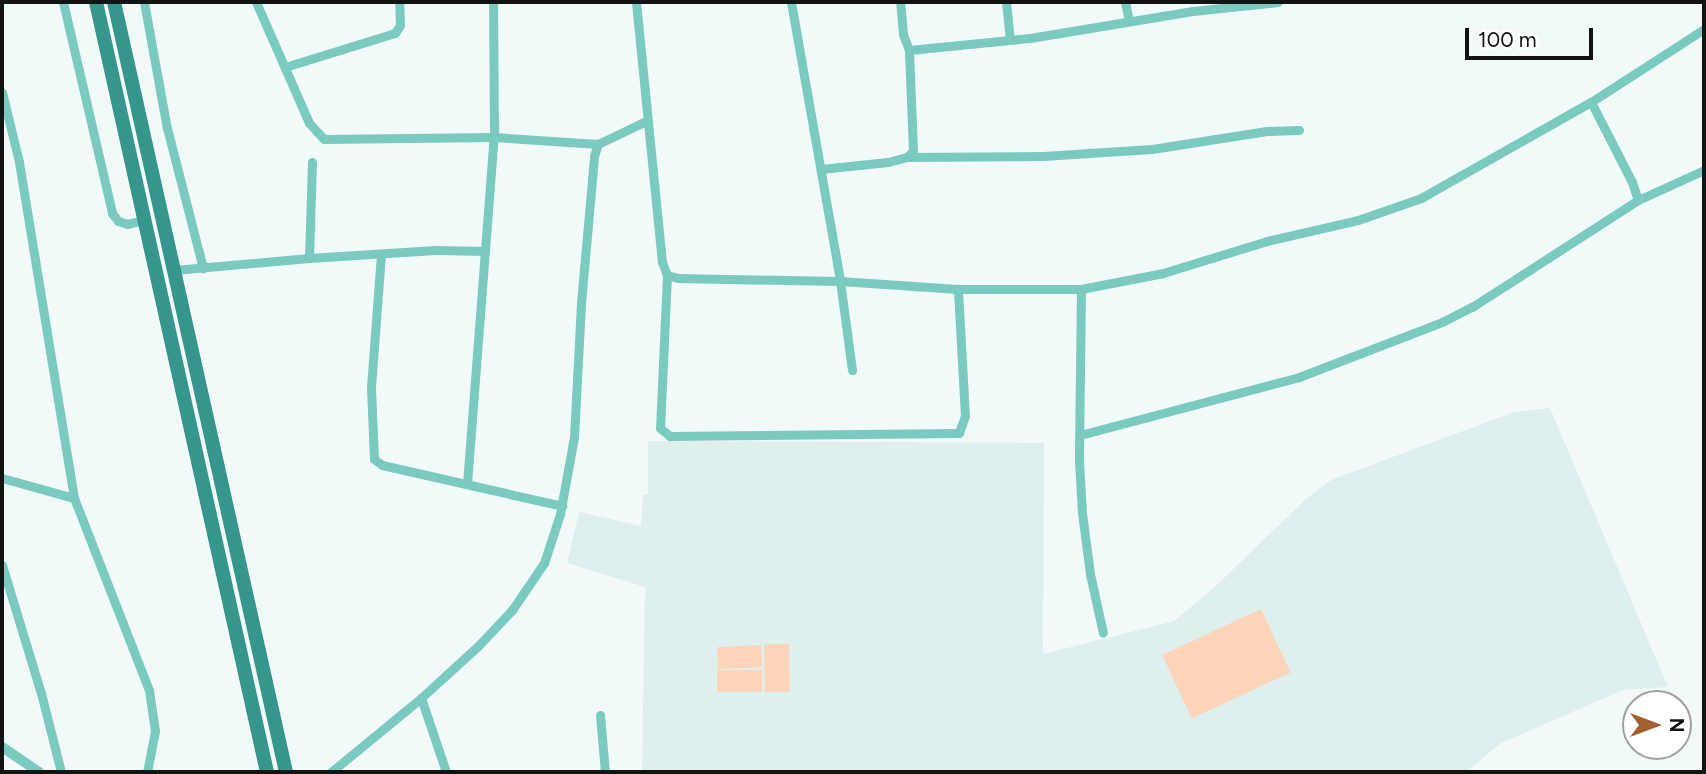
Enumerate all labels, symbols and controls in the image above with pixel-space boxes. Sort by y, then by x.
scale bar [1468,14,1596,58]
text: 100 m [1478,27,1537,52]
north arrow [1622,690,1692,760]
text: N [1665,718,1688,732]

